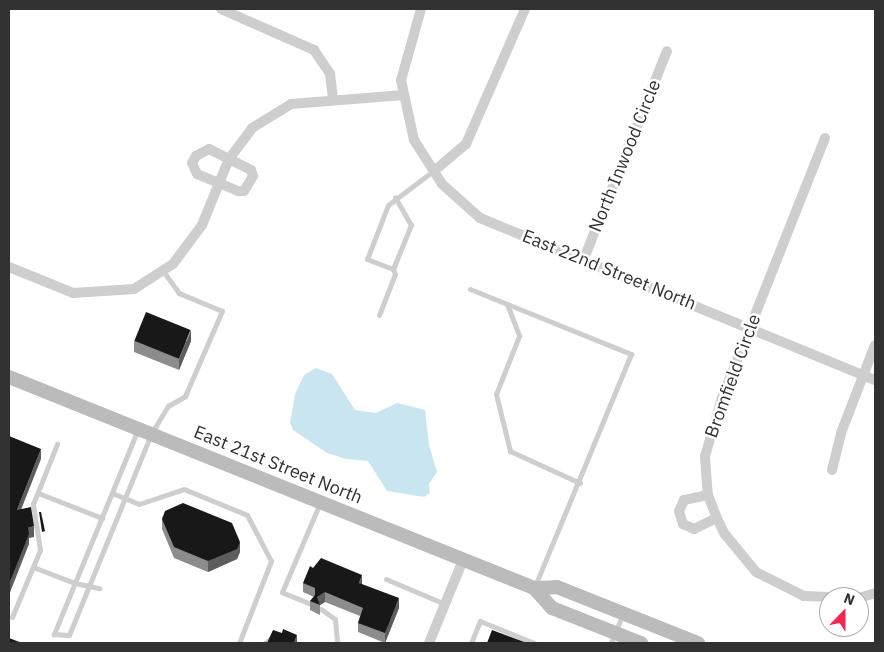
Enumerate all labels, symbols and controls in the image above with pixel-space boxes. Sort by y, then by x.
street label: North Inwood Circle [585,77,665,235]
street label: East 22nd Street North [519,225,699,315]
street label: Bromfield Circle [701,311,765,441]
street label: East 21st Street North [191,421,365,509]
north arrow [819,587,869,637]
text: N [841,589,857,609]

